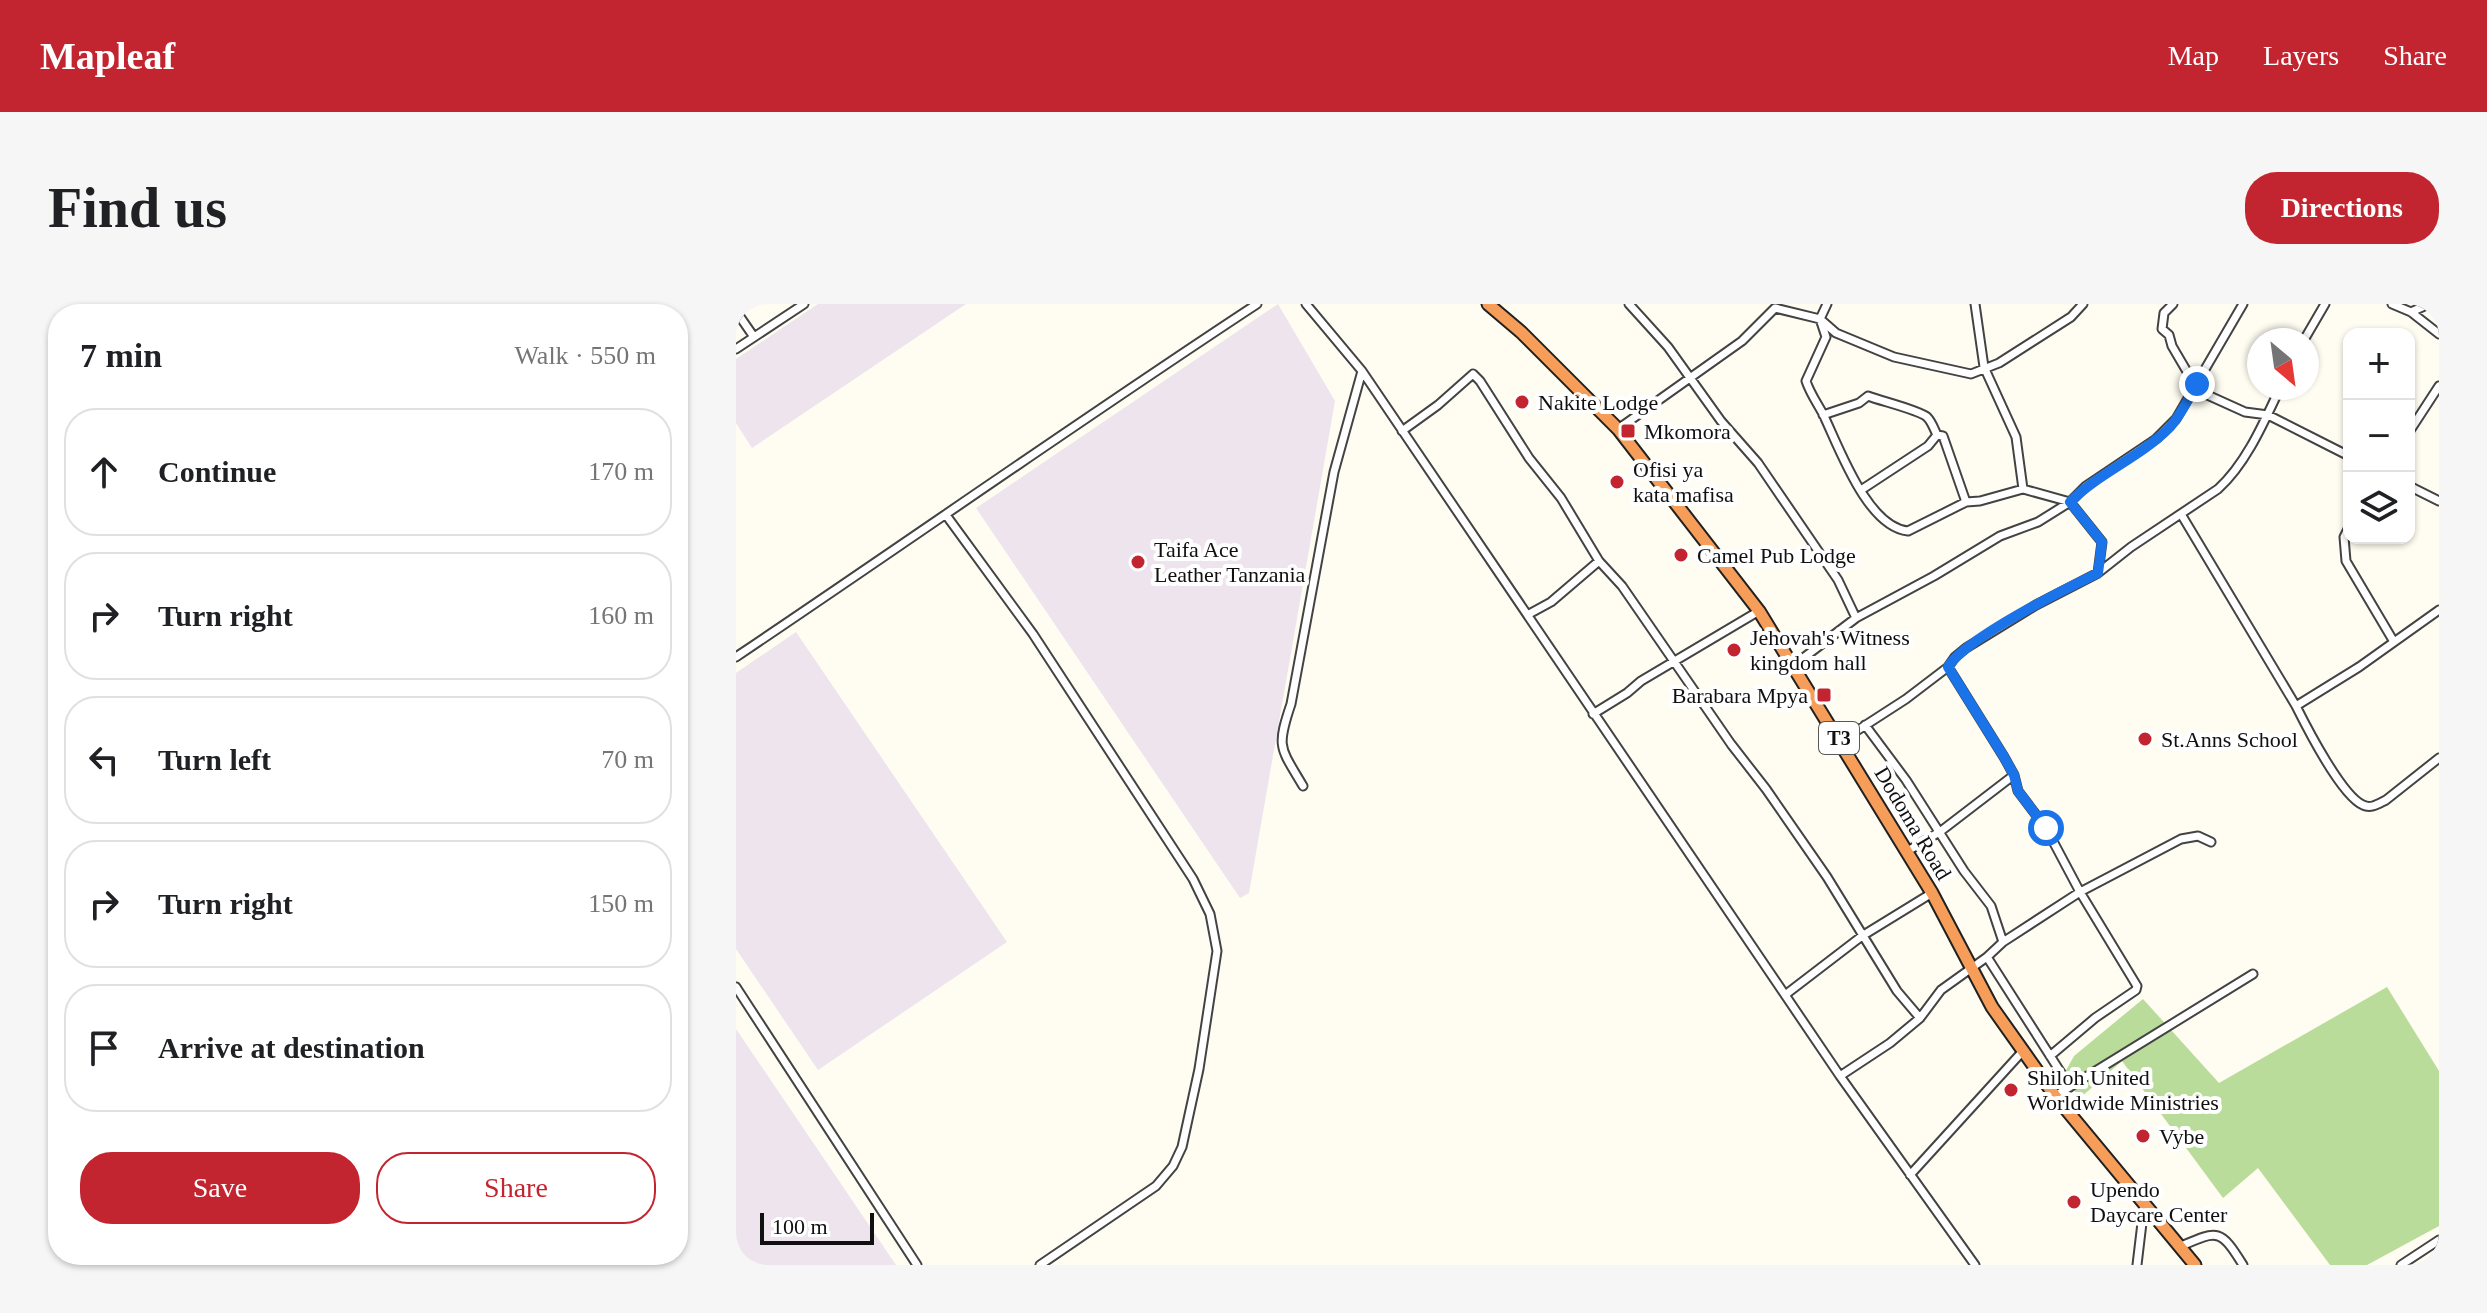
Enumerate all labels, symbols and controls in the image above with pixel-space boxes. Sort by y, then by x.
text: Mapleaf [40,35,175,77]
text: Map [2168,40,2219,71]
text: Layers [2263,40,2339,71]
text: Share [2383,40,2447,71]
button: Directions [2245,172,2439,244]
text: Find us [48,177,227,239]
north arrow [2247,328,2319,400]
map controls [2343,328,2415,544]
button: + [2343,328,2415,400]
text: 7 min [80,337,162,374]
text: Walk · 550 m [514,341,656,370]
route end [2179,366,2215,402]
place label: Nakite Lodge [1538,390,1658,415]
marker: Nakite Lodge [1513,393,1531,411]
button: − [2343,400,2415,472]
place label: Mkomora [1644,419,1731,444]
marker: Mkomora [1619,422,1637,440]
icon: ahead [82,450,126,494]
text: Continue [158,455,276,488]
text: 170 m [588,457,654,486]
place label: Ofisi ya kata mafisa [1633,457,1734,507]
button: layers [2343,472,2415,544]
marker: Ofisi ya kata mafisa [1608,473,1626,491]
place label: Taifa Ace Leather Tanzania [1154,537,1306,587]
place label: Camel Pub Lodge [1697,543,1856,568]
marker: Camel Pub Lodge [1672,546,1690,564]
marker: Taifa Ace Leather Tanzania [1129,553,1147,571]
icon: right [82,594,126,638]
text: Turn right [158,599,293,632]
text: 160 m [588,601,654,630]
place label: Jehovah's Witness kingdom hall [1750,625,1910,675]
marker: Jehovah's Witness kingdom hall [1725,641,1743,659]
place label: Barabara Mpya [1672,683,1808,708]
marker: Barabara Mpya [1815,686,1833,704]
road number: T3 [1819,722,1859,754]
place label: St.Anns School [2161,727,2298,752]
marker: St.Anns School [2136,730,2154,748]
icon: left [82,738,126,782]
text: Turn left [158,743,271,776]
text: 70 m [601,745,654,774]
street label: Dodoma Road [1869,762,1957,884]
route start [2028,810,2064,846]
icon: right [82,882,126,926]
text: Turn right [158,887,293,920]
text: 150 m [588,889,654,918]
icon: arrive [82,1026,126,1070]
text: Arrive at destination [158,1031,425,1064]
place label: Shiloh United Worldwide Ministries [2027,1065,2219,1115]
marker: Shiloh United Worldwide Ministries [2002,1081,2020,1099]
place label: Vybe [2159,1124,2204,1149]
marker: Vybe [2134,1127,2152,1145]
button: Save [80,1152,360,1224]
button: Share [376,1152,656,1224]
place label: Upendo Daycare Center [2090,1177,2228,1227]
marker: Upendo Daycare Center [2065,1193,2083,1211]
scale bar [760,1209,874,1245]
text: 100 m [772,1214,828,1239]

